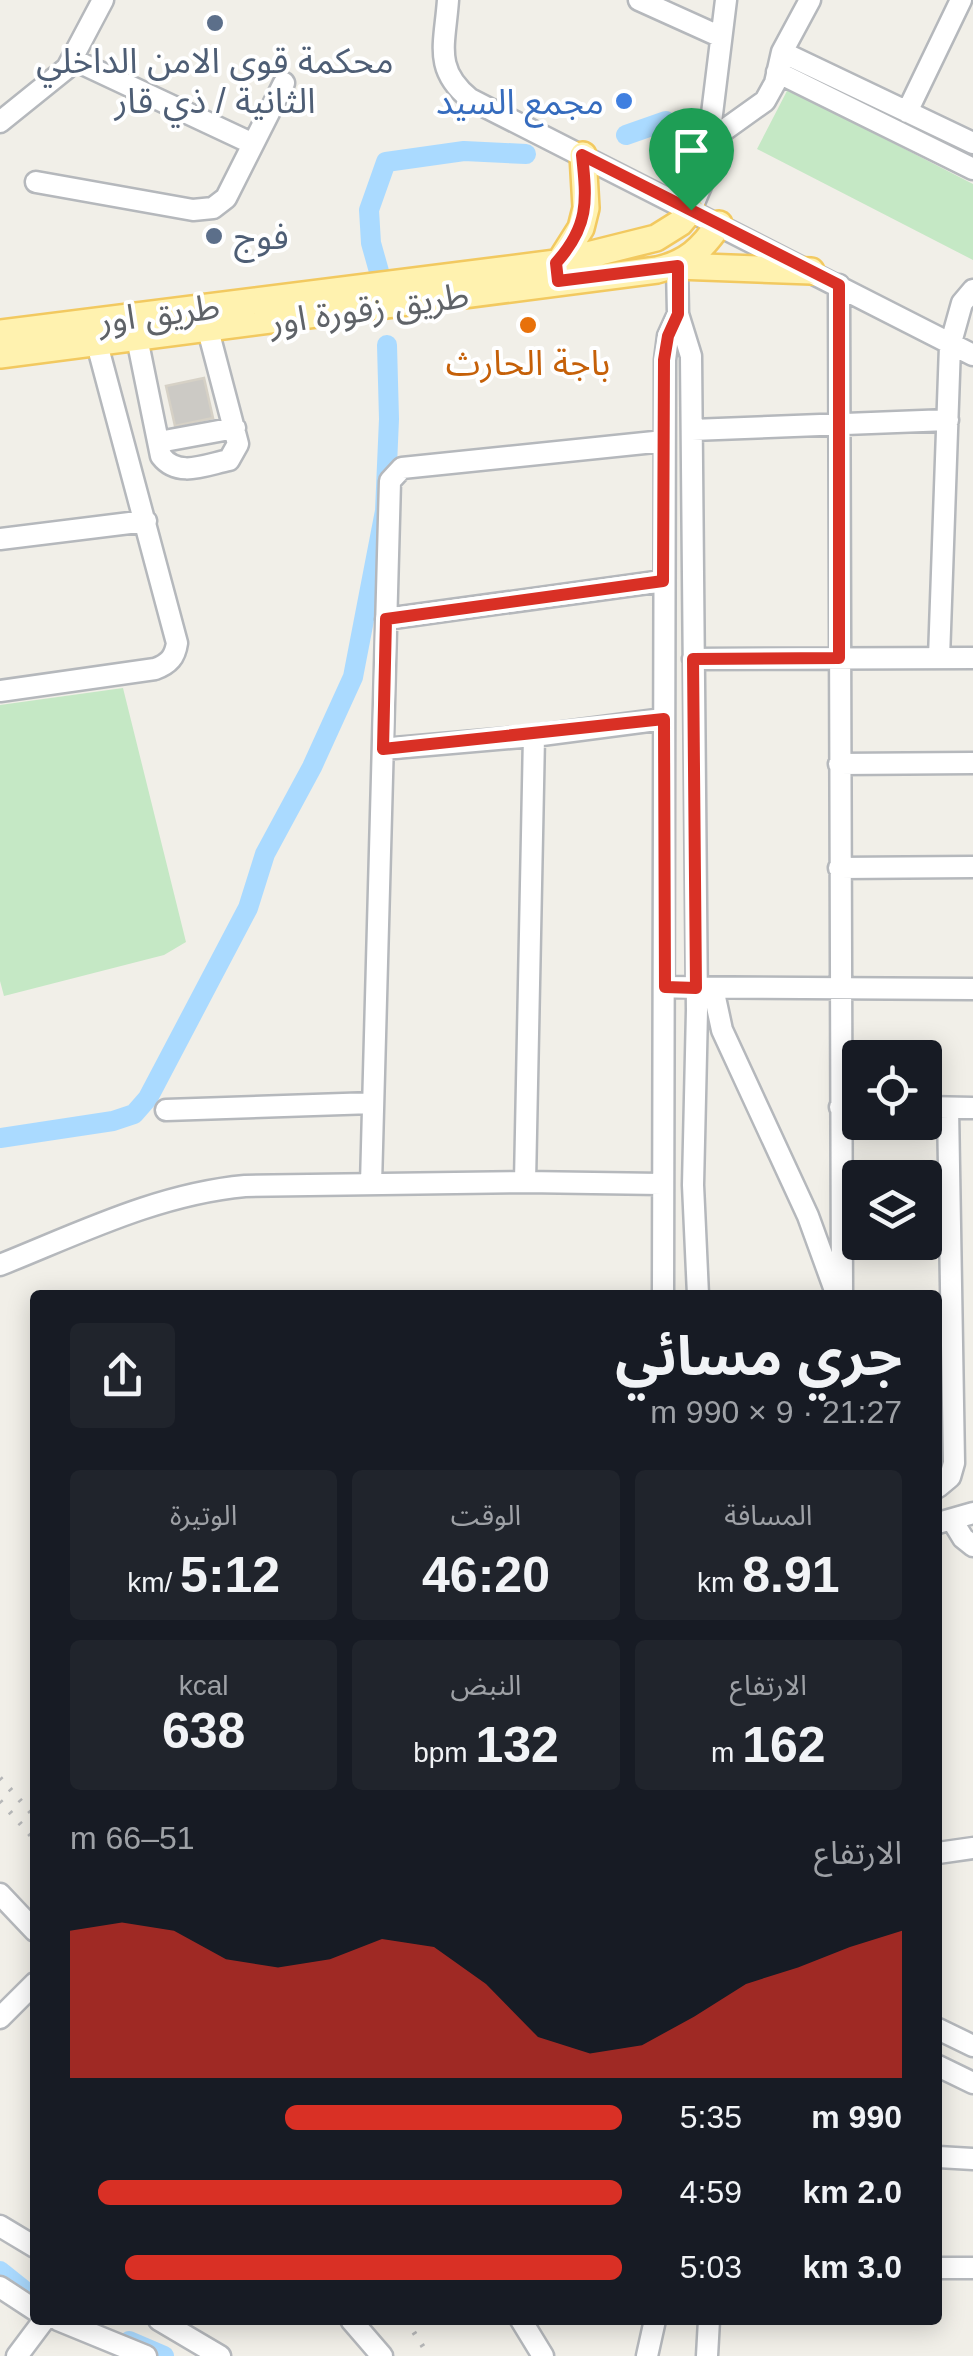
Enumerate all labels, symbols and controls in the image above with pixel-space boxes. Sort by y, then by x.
marker: محكمة قوى الامن الداخلي الثانية / ذي قار [204,12,226,34]
place label: محكمة قوى الامن الداخلي الثانية / ذي قار [36,41,394,128]
place label: مجمع السيد [436,82,604,128]
marker: مجمع السيد [613,90,635,112]
pin [649,108,734,211]
icon: arrive [664,123,719,178]
place label: فوج [234,217,289,263]
marker: فوج [203,225,225,247]
street label: طريق زقورة اور [266,275,472,343]
street label: طريق اور [95,286,222,342]
marker: باجة الحارث [517,314,539,336]
place label: باجة الحارث [446,343,610,384]
map controls [842,1040,942,1260]
button: locate [842,1040,942,1140]
button: layers [842,1160,942,1260]
button: share [70,1323,175,1428]
text: جري مسائي [615,1325,902,1387]
text: 21:27 · 9 × 990 m [650,1394,902,1430]
text: الوتيرة [170,1500,237,1531]
text: الوقت [451,1500,521,1531]
text: المسافة [724,1500,812,1531]
text: 5:12 [180,1547,280,1603]
text: 46:20 [422,1547,550,1603]
text: 8.91 [742,1547,840,1603]
text: /km [127,1567,180,1598]
text: km [697,1567,742,1598]
text: kcal [179,1670,229,1701]
text: النبض [451,1670,522,1701]
text: الارتفاع [730,1670,807,1701]
text: 638 [162,1703,245,1759]
text: 132 [475,1717,559,1773]
text: 162 [742,1717,826,1773]
text: bpm [413,1737,475,1768]
text: m [711,1737,742,1768]
text: 51–66 m [70,1820,195,1856]
text: الارتفاع [814,1835,902,1871]
text: 5:35 [680,2099,742,2135]
text: 990 m [811,2099,902,2135]
text: 4:59 [680,2174,742,2210]
text: 2.0 km [802,2174,902,2210]
text: 5:03 [680,2249,742,2285]
text: 3.0 km [802,2249,902,2285]

